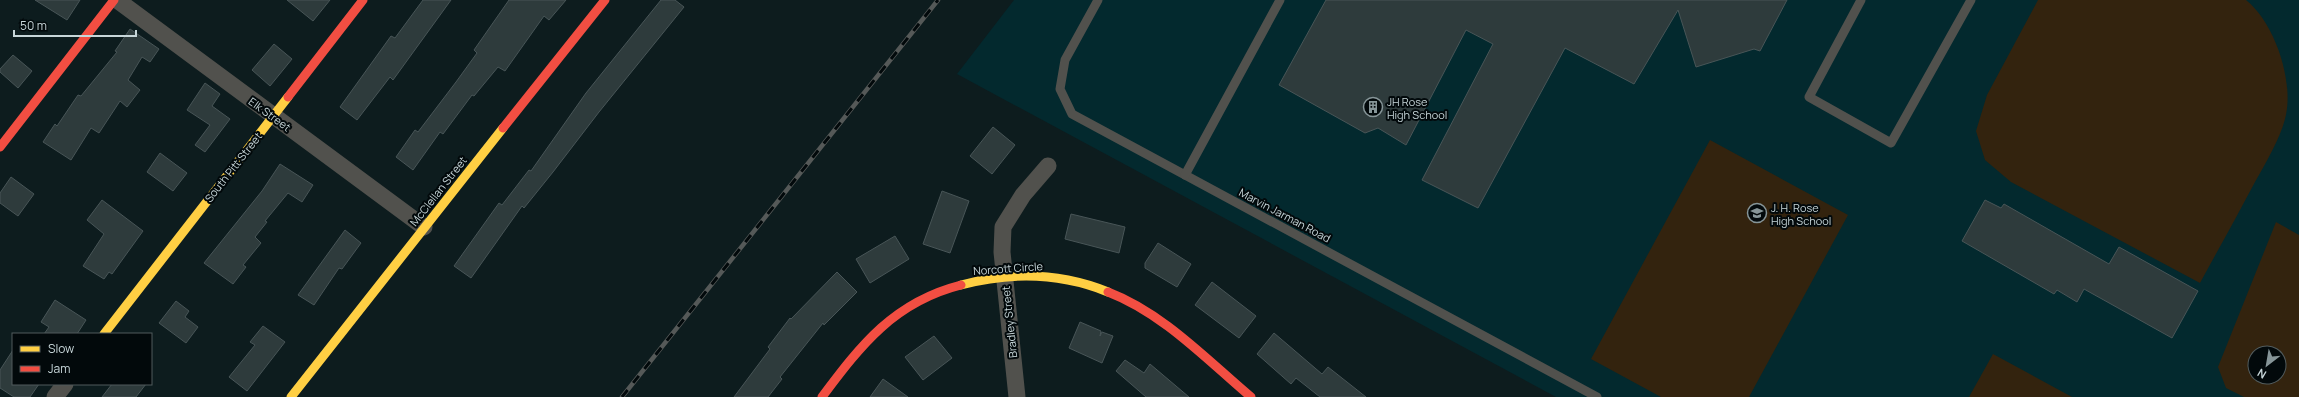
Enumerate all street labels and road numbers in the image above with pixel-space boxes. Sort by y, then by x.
street label: Elk Street [246,94,294,134]
street label: South Pitt Street [201,129,265,205]
street label: McClellan Street [406,153,470,229]
street label: Marvin Jarman Road [1237,185,1333,245]
street label: Norcott Circle [973,258,1044,278]
street label: Bradley Street [998,285,1020,359]

